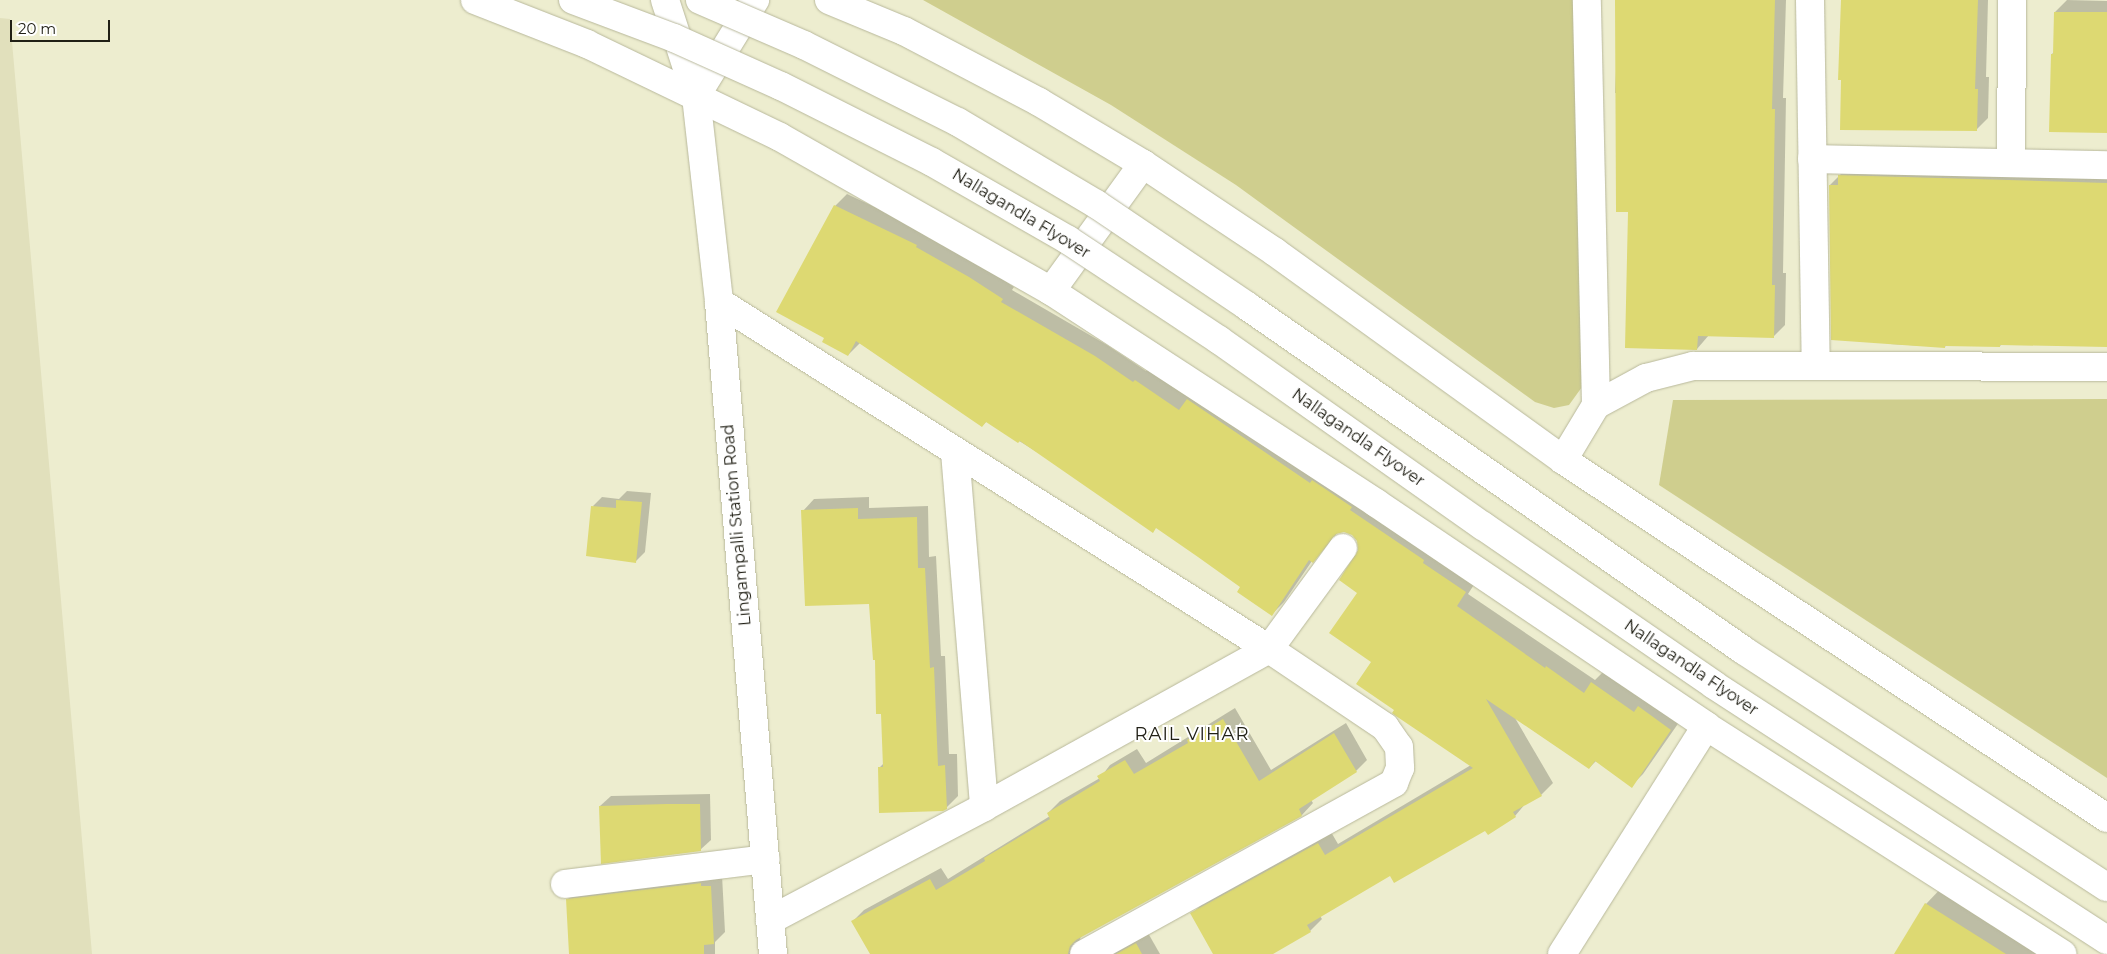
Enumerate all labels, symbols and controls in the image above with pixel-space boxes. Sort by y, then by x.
scale bar [12,10,112,42]
text: 20 m [18,19,56,38]
street label: Nallagandla Flyover [949,165,1093,263]
street label: Nallagandla Flyover [1288,385,1428,491]
street label: Lingampalli Station Road [719,423,755,627]
street label: Nallagandla Flyover [1620,616,1762,720]
district label: RAIL VIHAR [1133,723,1251,745]

